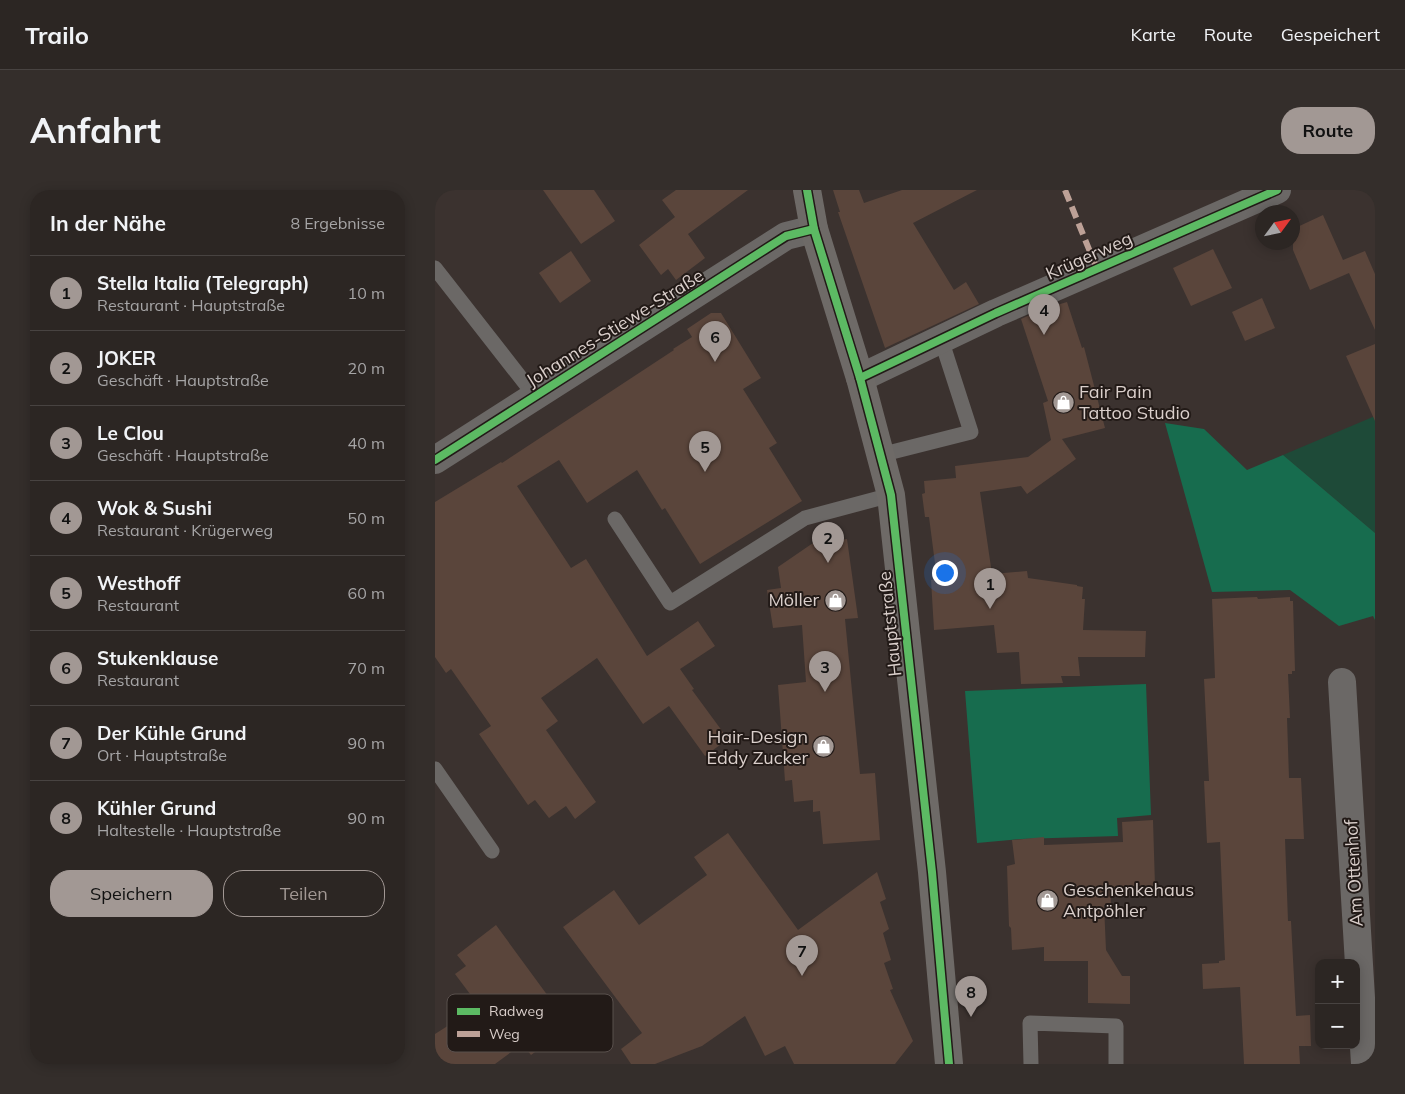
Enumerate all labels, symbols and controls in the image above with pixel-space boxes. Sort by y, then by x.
text: Trailo [25,20,89,50]
text: Karte [1131,23,1176,46]
text: Route [1204,23,1253,46]
text: Gespeichert [1281,23,1380,46]
button: Route [1281,107,1375,154]
text: Anfahrt [30,108,161,152]
north arrow [1255,205,1300,250]
text: In der Nähe [50,210,166,236]
text: 8 Ergebnisse [290,213,385,233]
street label: Krügerweg [1042,226,1136,285]
street label: Johannes-Stiewe-Straße [522,264,708,392]
text: Stella Italia (Telegraph) [97,271,309,295]
text: 1 [61,283,71,303]
text: 10 m [348,283,385,303]
pin: 4 [1028,294,1060,335]
text: Restaurant · Hauptstraße [97,295,285,315]
pin: 6 [699,321,731,362]
text: JOKER [97,346,156,370]
text: 2 [61,358,71,378]
text: 20 m [348,358,385,378]
text: Geschäft · Hauptstraße [97,370,269,390]
place label: Fair Pain Tattoo Studio [1079,380,1190,424]
shop icon: Fair Pain Tattoo Studio [1051,390,1075,414]
text: Le Clou [97,421,164,445]
pin: 5 [689,431,721,472]
text: 3 [61,433,71,453]
text: 40 m [348,433,385,453]
text: Geschäft · Hauptstraße [97,445,269,465]
text: Wok & Sushi [97,496,212,520]
text: 4 [61,508,71,528]
text: 50 m [348,508,385,528]
text: Restaurant · Krügerweg [97,520,273,540]
pin: 2 [812,522,844,563]
your location [932,560,958,586]
pin: 1 [974,568,1006,609]
street label: Hauptstraße [873,570,906,678]
text: Westhoff [97,571,180,595]
text: 5 [61,583,71,603]
text: 60 m [348,583,385,603]
place label: Möller [768,588,819,611]
shop icon: Möller [823,588,847,612]
text: Restaurant [97,595,179,615]
text: Stukenklause [97,646,218,670]
pin: 3 [809,651,841,692]
text: 6 [61,658,71,678]
text: 70 m [348,658,385,678]
text: Restaurant [97,670,179,690]
text: Der Kühle Grund [97,721,246,745]
place label: Hair-Design Eddy Zucker [706,725,808,769]
text: 7 [61,733,71,753]
text: 90 m [348,733,385,753]
shop icon: Hair-Design Eddy Zucker [812,735,836,759]
text: Ort · Hauptstraße [97,745,227,765]
text: Kühler Grund [97,796,216,820]
text: 8 [61,808,71,828]
text: 90 m [348,808,385,828]
street label: Am Ottenhof [1339,818,1368,927]
text: Haltestelle · Hauptstraße [97,820,281,840]
button: Speichern [50,870,213,917]
button: Teilen [223,870,385,917]
place label: Geschenkehaus Antpöhler [1063,878,1194,922]
shop icon: Geschenkehaus Antpöhler [1035,888,1059,912]
pin: 7 [786,935,818,976]
map controls [1315,959,1360,1049]
button: + [1315,959,1360,1004]
pin: 8 [955,976,987,1017]
legend [447,994,613,1052]
text: Radweg [489,1002,544,1020]
button: − [1315,1004,1360,1049]
text: Weg [489,1025,520,1043]

